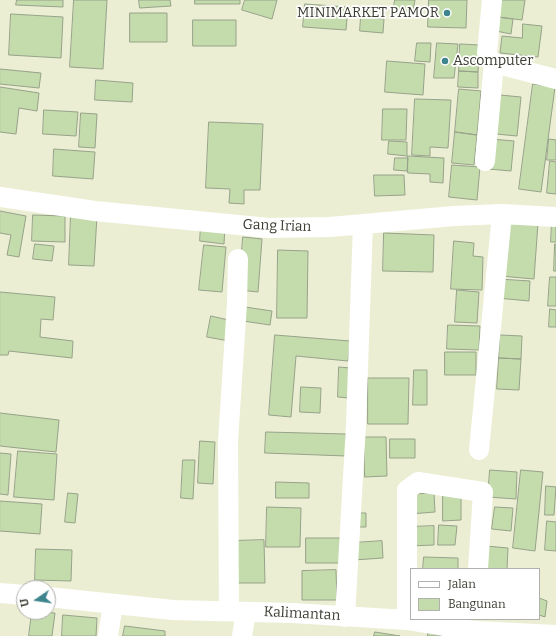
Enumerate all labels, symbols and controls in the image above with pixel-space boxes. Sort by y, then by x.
place label: MINIMARKET PAMOR [297,5,439,21]
marker: MINIMARKET PAMOR [442,8,452,18]
place label: Ascomputer [453,53,533,69]
marker: Ascomputer [440,56,450,66]
street label: Gang Irian [242,216,312,236]
legend [410,568,540,620]
text: Jalan [448,577,476,591]
north arrow [16,580,56,620]
text: U [18,597,32,608]
text: Bangunan [448,597,506,611]
street label: Kalimantan [263,604,341,624]

